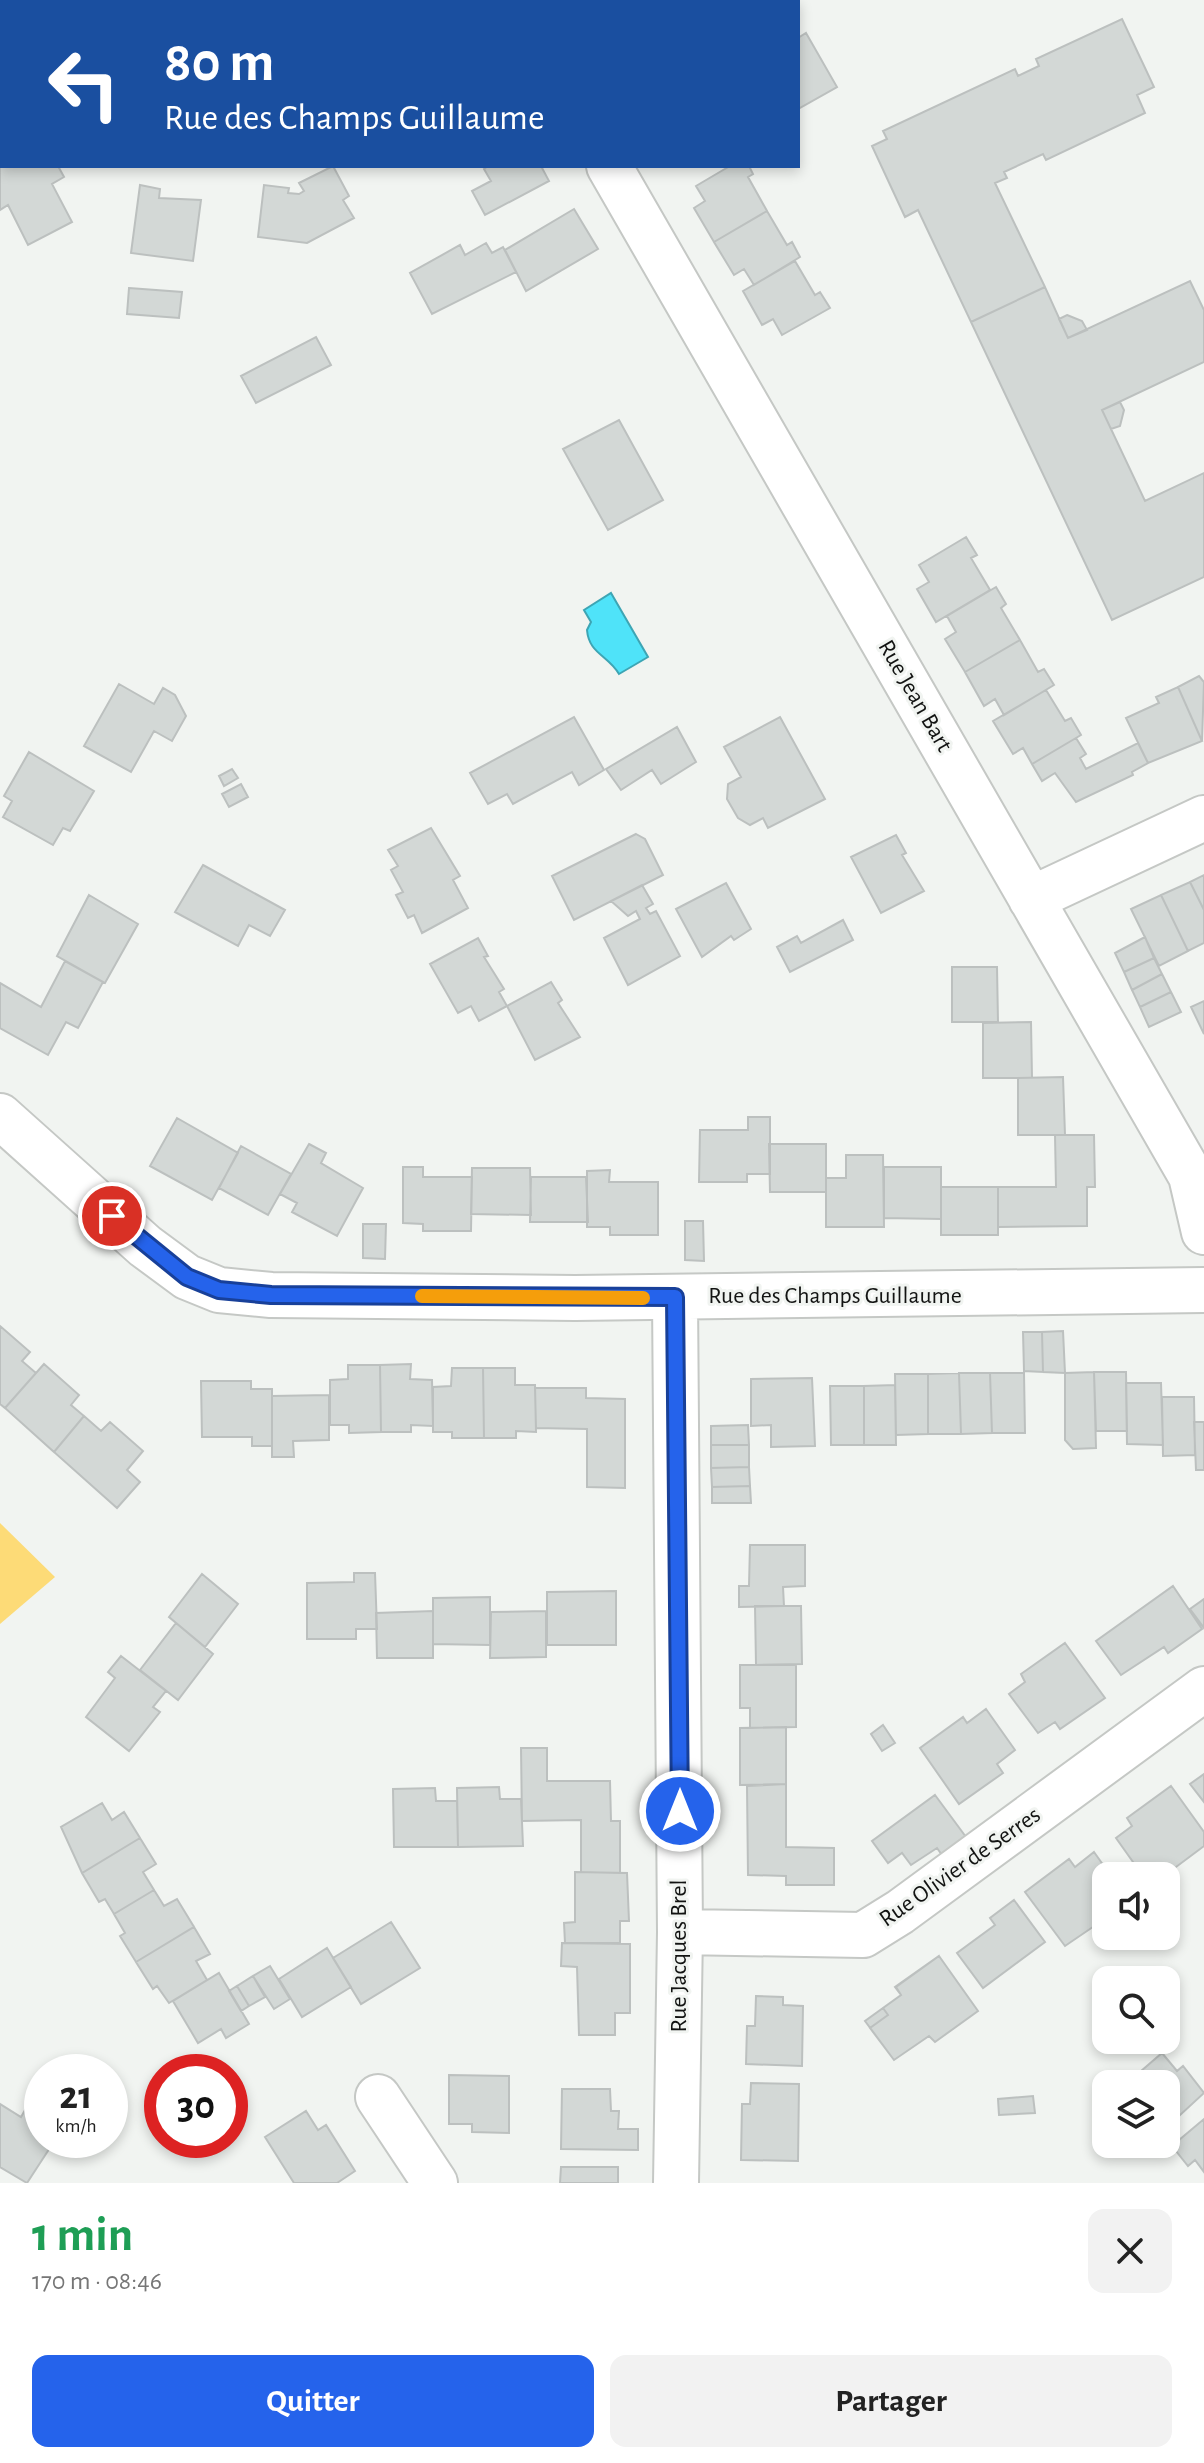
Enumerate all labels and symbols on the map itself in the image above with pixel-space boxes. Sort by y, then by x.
street label: Rue Jean Bart [873,636,957,756]
pin [78,1182,146,1250]
street label: Rue des Champs Guillaume [708,1284,962,1308]
position arrow [638,1769,722,1853]
street label: Rue Olivier de Serres [875,1803,1045,1931]
street label: Rue Jacques Brel [667,1879,691,2033]
speed limit sign: 30 [144,2054,248,2158]

